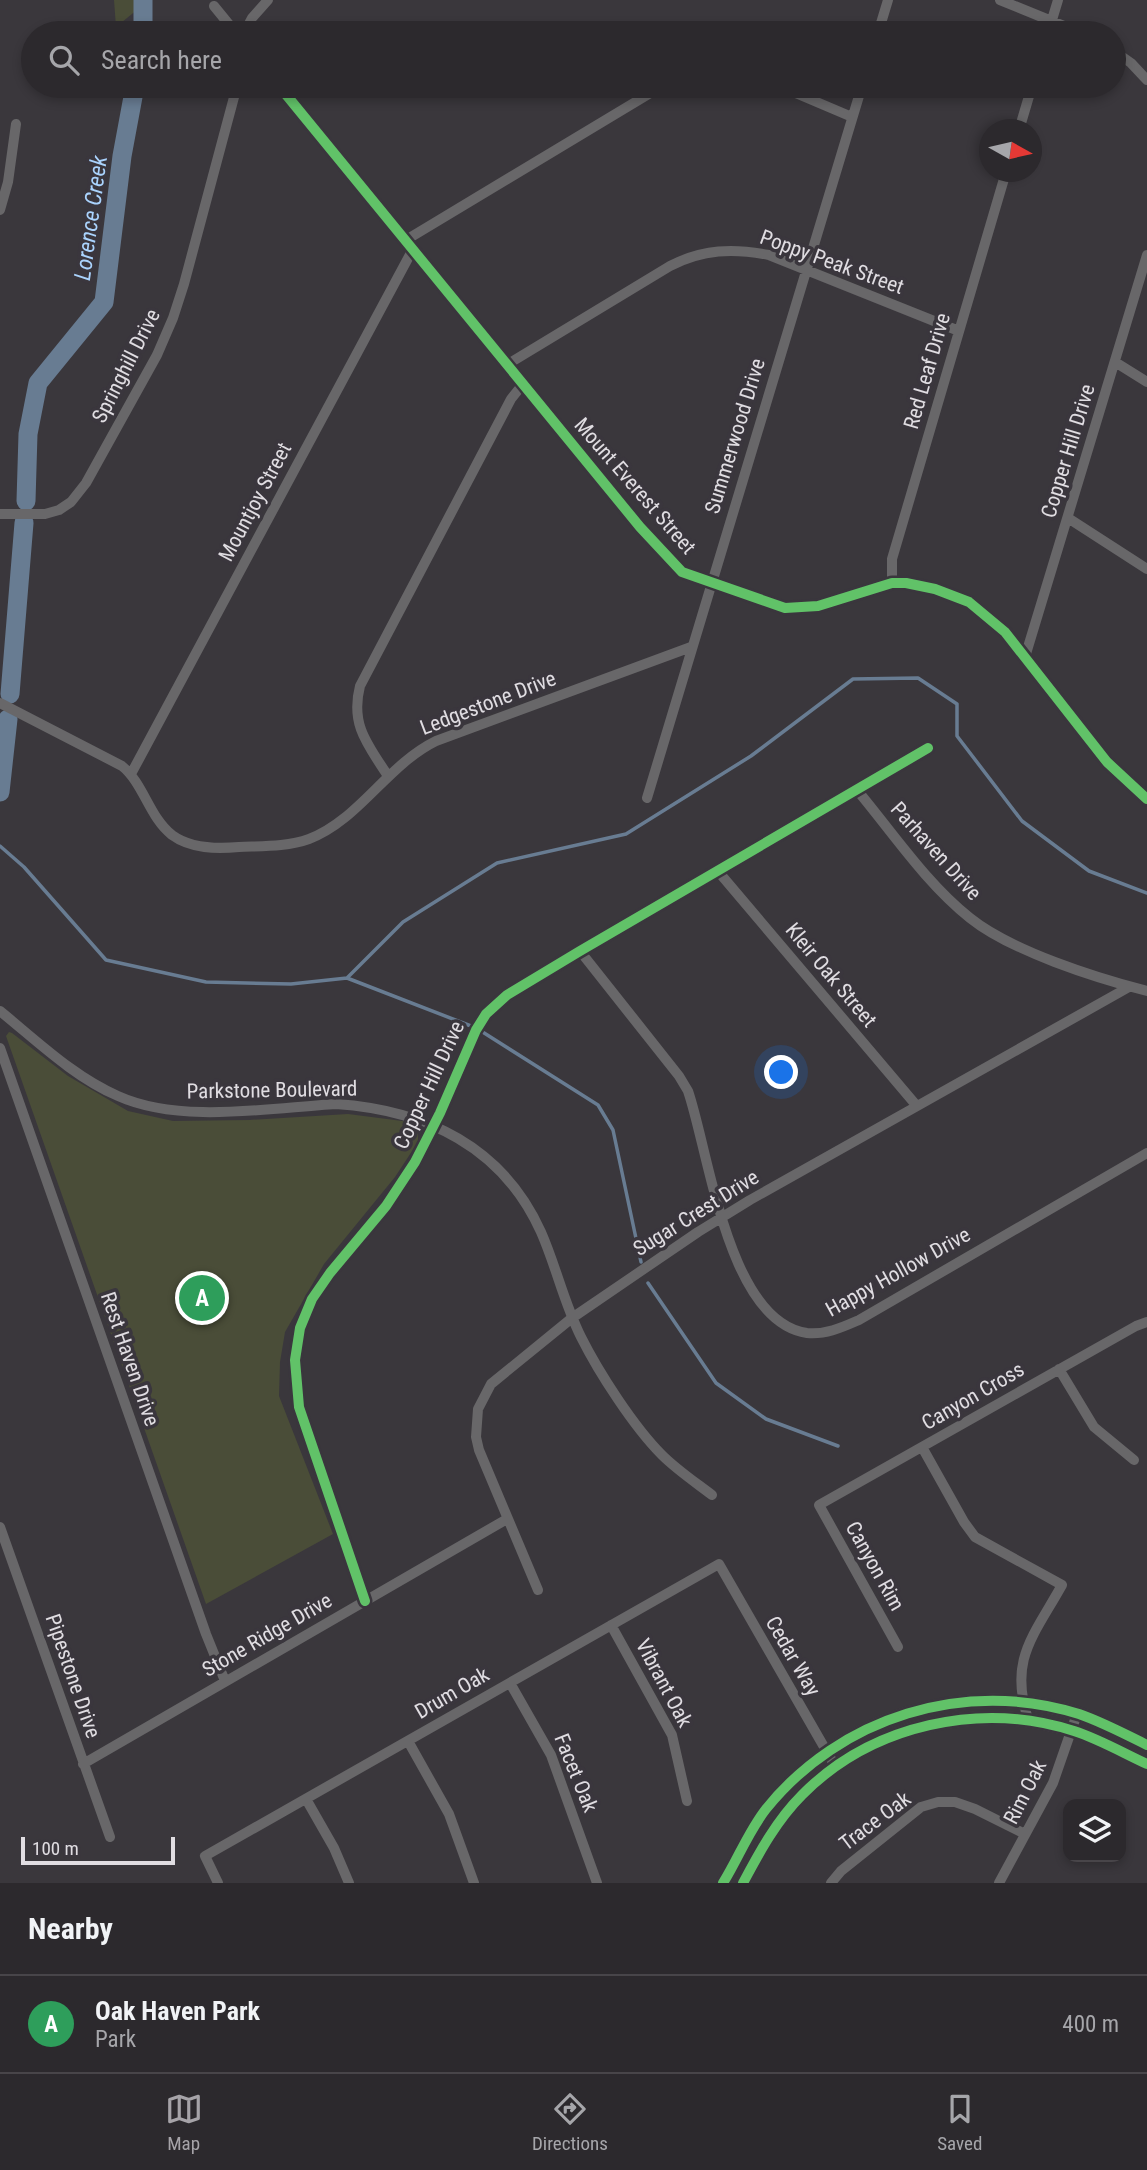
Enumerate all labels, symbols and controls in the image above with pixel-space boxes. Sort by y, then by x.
search box [21,21,1126,98]
icon: search [45,41,83,79]
text: Search here [101,45,222,75]
north arrow [979,119,1042,182]
water label: Lorence Creek [69,153,113,282]
street label: Poppy Peak Street [757,225,907,299]
street label: Springhill Drive [87,305,165,427]
street label: Red Leaf Drive [899,310,955,432]
street label: Summerwood Drive [700,355,770,516]
street label: Copper Hill Drive [1036,381,1100,521]
street label: Mount Everest Street [569,413,701,559]
street label: Mountjoy Street [214,439,296,565]
street label: Ledgestone Drive [417,666,559,740]
street label: Parhaven Drive [886,797,986,905]
street label: Kleir Oak Street [781,918,881,1032]
street label: Copper Hill Drive [389,1017,469,1153]
your location [764,1055,798,1089]
street label: Parkstone Boulevard [186,1077,358,1103]
street label: Sugar Crest Drive [629,1165,763,1261]
street label: Happy Hollow Drive [822,1222,975,1322]
pin: A [179,1272,225,1324]
street label: Rest Haven Drive [96,1289,164,1429]
street label: Canyon Cross [918,1357,1028,1435]
street label: Canyon Rim [841,1517,909,1615]
street label: Stone Ridge Drive [198,1588,336,1682]
street label: Pipestone Drive [41,1611,105,1741]
street label: Cedar Way [761,1612,825,1700]
street label: Vibrant Oak [631,1635,697,1732]
street label: Drum Oak [411,1662,494,1724]
street label: Facet Oak [549,1730,603,1816]
street label: Rim Oak [999,1755,1052,1828]
street label: Trace Oak [835,1786,916,1855]
map controls [1063,1799,1126,1862]
button: layers [1063,1799,1126,1862]
scale bar [21,1834,175,1866]
text: 100 m [32,1837,79,1860]
text: Nearby [28,1911,113,1946]
text: Oak Haven Park [95,1996,260,2026]
text: A [44,2011,58,2038]
text: 400 m [1062,2011,1119,2038]
text: Park [95,2026,136,2053]
tab: Map [165,2090,203,2155]
tab: Directions [532,2090,608,2155]
tab: Saved [937,2090,982,2155]

